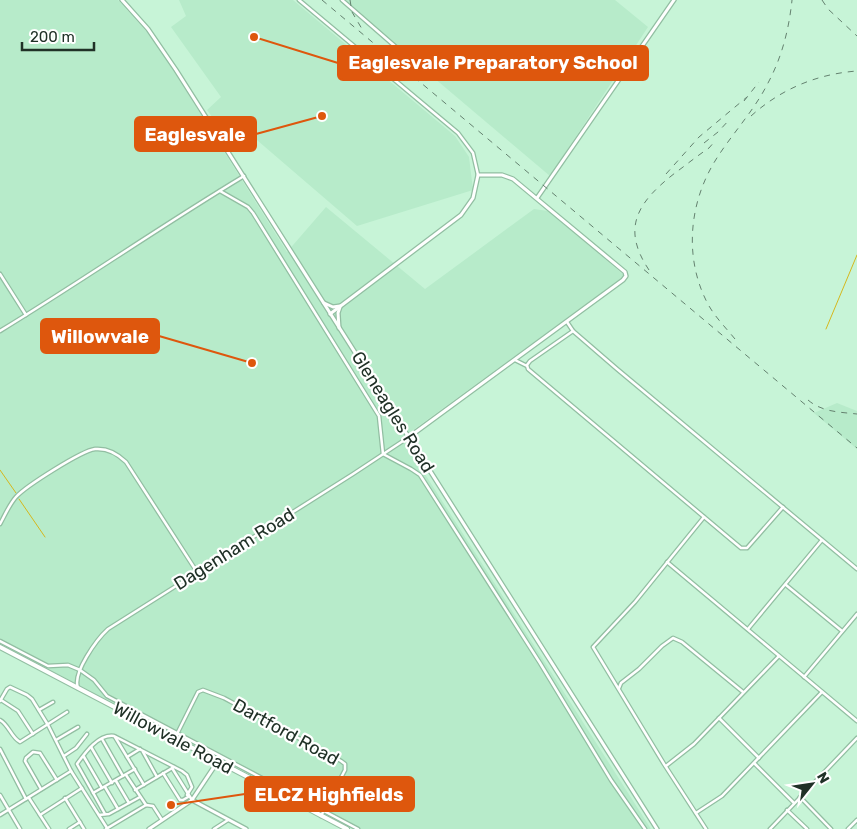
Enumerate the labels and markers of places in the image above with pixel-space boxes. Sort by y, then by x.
callout: Eaglesvale Preparatory School [338,46,648,80]
callout: Eaglesvale [135,117,256,151]
callout: Willowvale [41,319,159,353]
callout: ELCZ Highfields [245,777,414,811]

